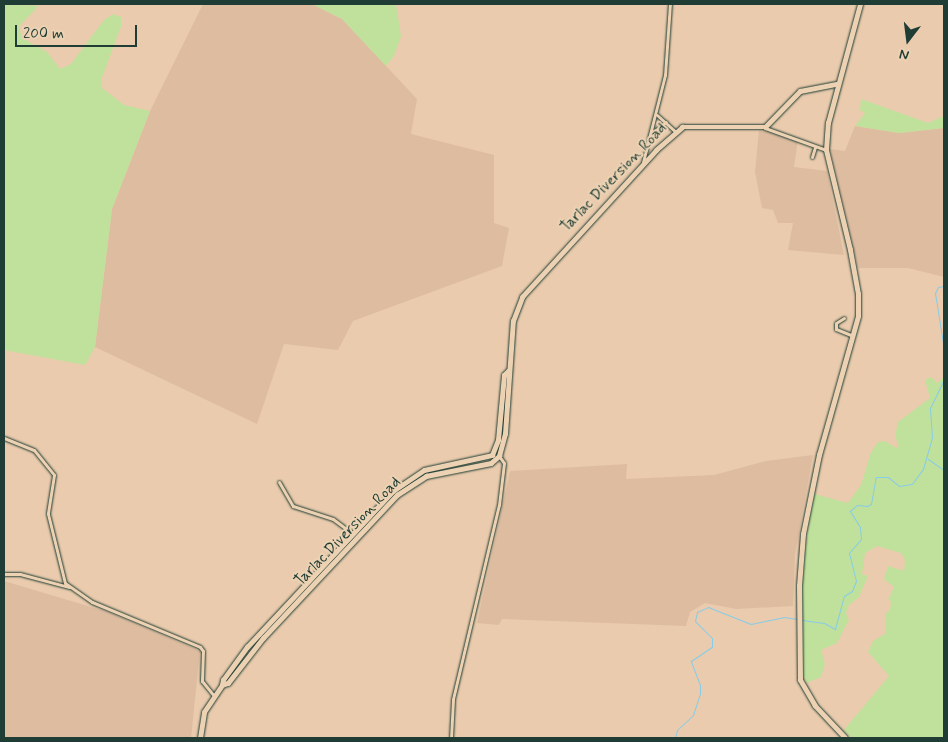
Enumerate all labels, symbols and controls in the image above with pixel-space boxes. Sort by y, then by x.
scale bar [18,15,140,47]
north arrow [883,15,933,65]
text: 200 m [23,24,64,44]
text: N [897,45,911,64]
street label: Tarlac Diversion Road [557,119,671,237]
street label: Tarlac Diversion Road [291,473,405,591]

